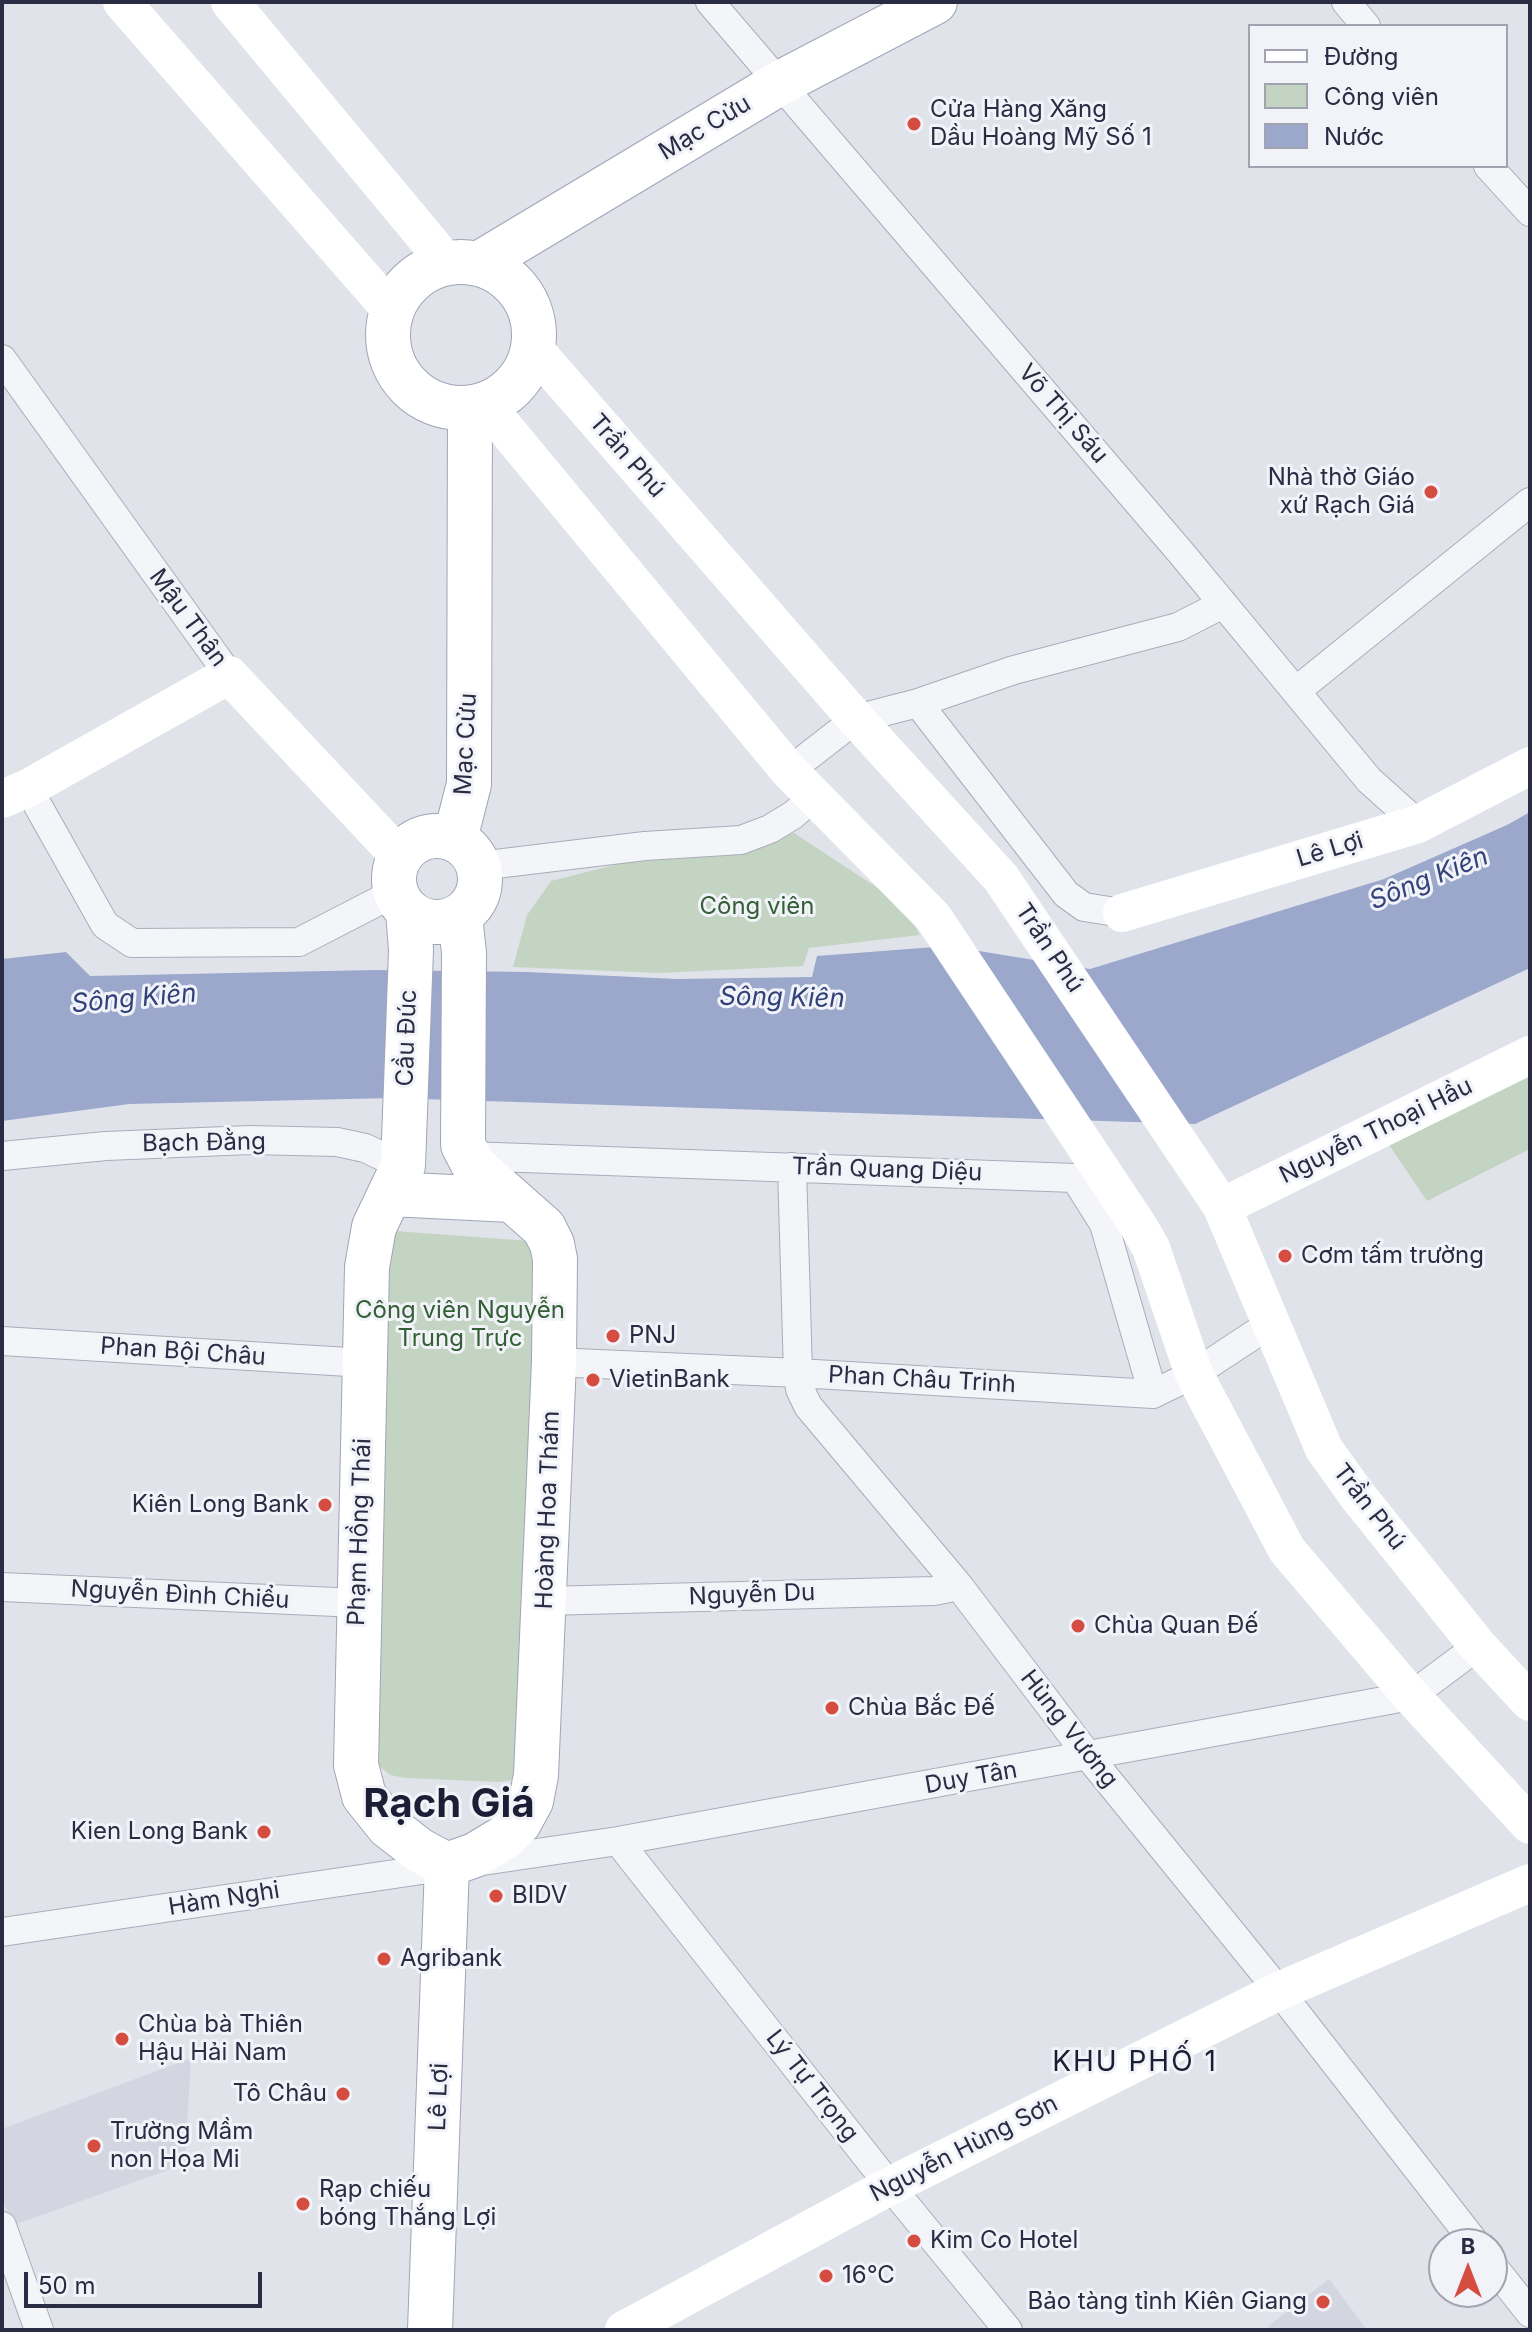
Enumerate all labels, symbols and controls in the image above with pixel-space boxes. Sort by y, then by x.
legend [1248,24,1508,168]
text: Đường [1324,42,1399,71]
text: Công viên [1324,82,1439,111]
street label: Mạc Cửu [654,89,756,167]
place label: Cửa Hàng Xăng Dầu Hoàng Mỹ Số 1 [930,96,1152,152]
marker: Cửa Hàng Xăng Dầu Hoàng Mỹ Số 1 [905,115,923,133]
text: Nước [1324,122,1384,151]
street label: Võ Thị Sáu [1012,359,1114,469]
street label: Trần Phú [583,408,671,504]
place label: Nhà thờ Giáo xứ Rạch Giá [1268,464,1415,520]
marker: Nhà thờ Giáo xứ Rạch Giá [1422,483,1440,501]
street label: Mậu Thân [143,564,233,672]
street label: Mạc Cửu [449,692,483,796]
street label: Lê Lợi [1293,826,1367,874]
water label: Sông Kiên [1365,841,1493,917]
park label: Công viên [699,893,815,921]
street label: Trần Phú [1009,898,1089,998]
water label: Sông Kiên [70,978,198,1020]
water label: Sông Kiên [719,981,845,1015]
street label: Cầu Đúc [391,989,423,1087]
street label: Nguyễn Thoại Hầu [1275,1072,1477,1190]
street label: Bạch Đằng [142,1128,266,1158]
street label: Trần Quang Diệu [791,1152,983,1188]
place label: Cơm tấm trường [1301,1242,1484,1270]
marker: Cơm tấm trường [1276,1247,1294,1265]
park label: Công viên Nguyễn Trung Trực [355,1297,565,1353]
place label: PNJ [629,1322,676,1350]
marker: PNJ [604,1327,622,1345]
street label: Phan Bội Châu [99,1332,267,1372]
street label: Phan Châu Trinh [827,1361,1017,1399]
place label: VietinBank [609,1366,730,1394]
marker: VietinBank [584,1371,602,1389]
street label: Hoàng Hoa Thám [530,1410,566,1610]
street label: Phạm Hồng Thái [342,1438,378,1626]
street label: Trần Phú [1326,1458,1412,1556]
place label: Kiên Long Bank [132,1491,309,1519]
marker: Kiên Long Bank [316,1496,334,1514]
street label: Nguyễn Đình Chiểu [70,1575,290,1615]
street label: Nguyễn Du [688,1578,816,1612]
place label: Chùa Quan Đế [1094,1612,1258,1640]
marker: Chùa Quan Đế [1069,1617,1087,1635]
street label: Hùng Vương [1014,1664,1124,1794]
place label: Chùa Bắc Đế [848,1694,995,1722]
marker: Chùa Bắc Đế [823,1699,841,1717]
street label: Duy Tân [923,1756,1019,1800]
district label: Rạch Giá [363,1781,535,1829]
place label: Kien Long Bank [71,1818,248,1846]
marker: Kien Long Bank [255,1823,273,1841]
street label: Hàm Nghi [166,1876,282,1922]
place label: BIDV [512,1882,567,1910]
marker: BIDV [487,1887,505,1905]
place label: Agribank [400,1945,502,1973]
marker: Agribank [375,1950,393,1968]
place label: Chùa bà Thiên Hậu Hải Nam [138,2011,303,2067]
street label: Lý Tự Trọng [760,2025,864,2147]
marker: Chùa bà Thiên Hậu Hải Nam [113,2030,131,2048]
district label: KHU PHỐ 1 [1052,2046,1218,2080]
street label: Lê Lợi [423,2063,455,2131]
place label: Tô Châu [233,2080,327,2108]
marker: Tô Châu [334,2085,352,2103]
street label: Nguyễn Hùng Sơn [865,2089,1063,2209]
place label: Trường Mầm non Họa Mi [110,2118,253,2174]
marker: Trường Mầm non Họa Mi [85,2137,103,2155]
place label: Rạp chiếu bóng Thắng Lợi [319,2176,496,2232]
marker: Rạp chiếu bóng Thắng Lợi [294,2195,312,2213]
place label: Kim Co Hotel [930,2227,1078,2255]
north arrow [1428,2228,1508,2308]
marker: Kim Co Hotel [905,2232,923,2250]
text: B [1461,2233,1475,2259]
scale bar [28,2256,266,2306]
place label: 16°C [842,2262,895,2290]
marker: 16°C [817,2267,835,2285]
text: 50 m [38,2271,96,2300]
place label: Bảo tàng tỉnh Kiên Giang [1027,2288,1307,2316]
marker: Bảo tàng tỉnh Kiên Giang [1314,2293,1332,2311]

